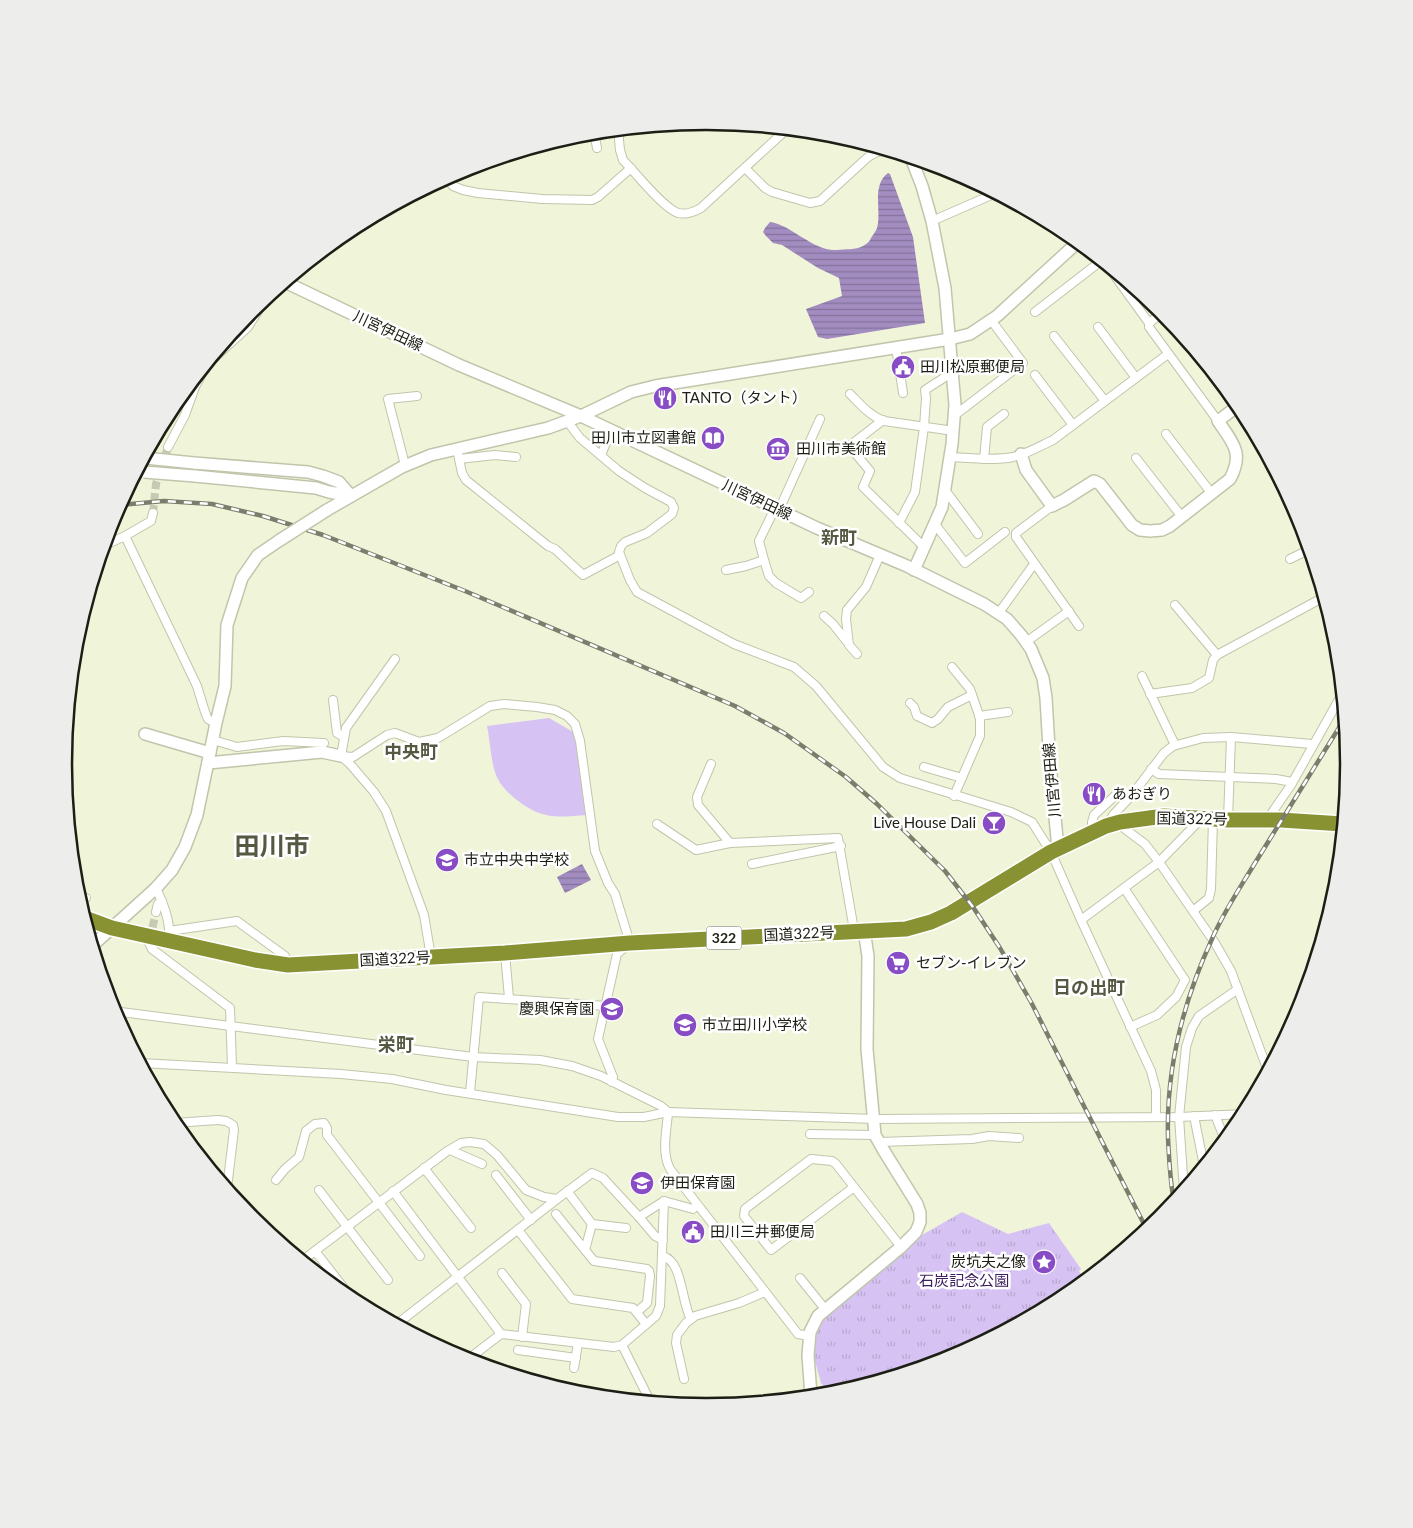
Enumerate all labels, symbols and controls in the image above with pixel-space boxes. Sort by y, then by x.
street label: 川宮伊田線 [351,306,426,354]
public building icon: 田川松原郵便局 [890,354,916,380]
place label: 田川松原郵便局 [920,357,1025,375]
restaurant icon: TANTO（タント） [652,385,678,411]
place label: TANTO（タント） [682,388,807,406]
library icon: 田川市立図書館 [700,425,726,451]
place label: 田川市立図書館 [591,428,696,446]
museum icon: 田川市美術館 [765,436,791,462]
place label: 田川市美術館 [796,439,886,457]
street label: 川宮伊田線 [720,475,795,523]
district label: 新町 [821,526,857,548]
district label: 中央町 [384,740,438,762]
street label: 川宮伊田線 [1039,742,1063,818]
restaurant icon: あおぎり [1081,781,1107,807]
place label: あおぎり [1112,784,1172,802]
street label: 国道322号 [1156,808,1228,828]
bar icon: Live House Dali [981,810,1007,836]
place label: Live House Dali [873,813,976,831]
district label: 田川市 [234,830,310,860]
school or university icon: 市立中央中学校 [434,847,460,873]
place label: 市立中央中学校 [464,850,569,868]
street label: 国道322号 [763,922,835,944]
road number: 322 [706,926,742,950]
street label: 国道322号 [359,947,431,969]
supermarket icon: セブン-イレブン [885,950,911,976]
place label: セブン-イレブン [916,953,1027,971]
district label: 日の出町 [1053,976,1125,998]
school or university icon: 慶興保育園 [599,996,625,1022]
place label: 慶興保育園 [519,999,594,1017]
school or university icon: 市立田川小学校 [672,1012,698,1038]
place label: 市立田川小学校 [702,1015,807,1033]
district label: 栄町 [378,1033,414,1055]
school or university icon: 伊田保育園 [629,1170,655,1196]
place label: 伊田保育園 [660,1173,735,1191]
public building icon: 田川三井郵便局 [680,1219,706,1245]
place label: 田川三井郵便局 [710,1222,815,1240]
place icon: 炭坑夫之像 [1031,1249,1057,1275]
place label: 炭坑夫之像 [951,1252,1026,1270]
park label: 石炭記念公園 [919,1271,1009,1289]

